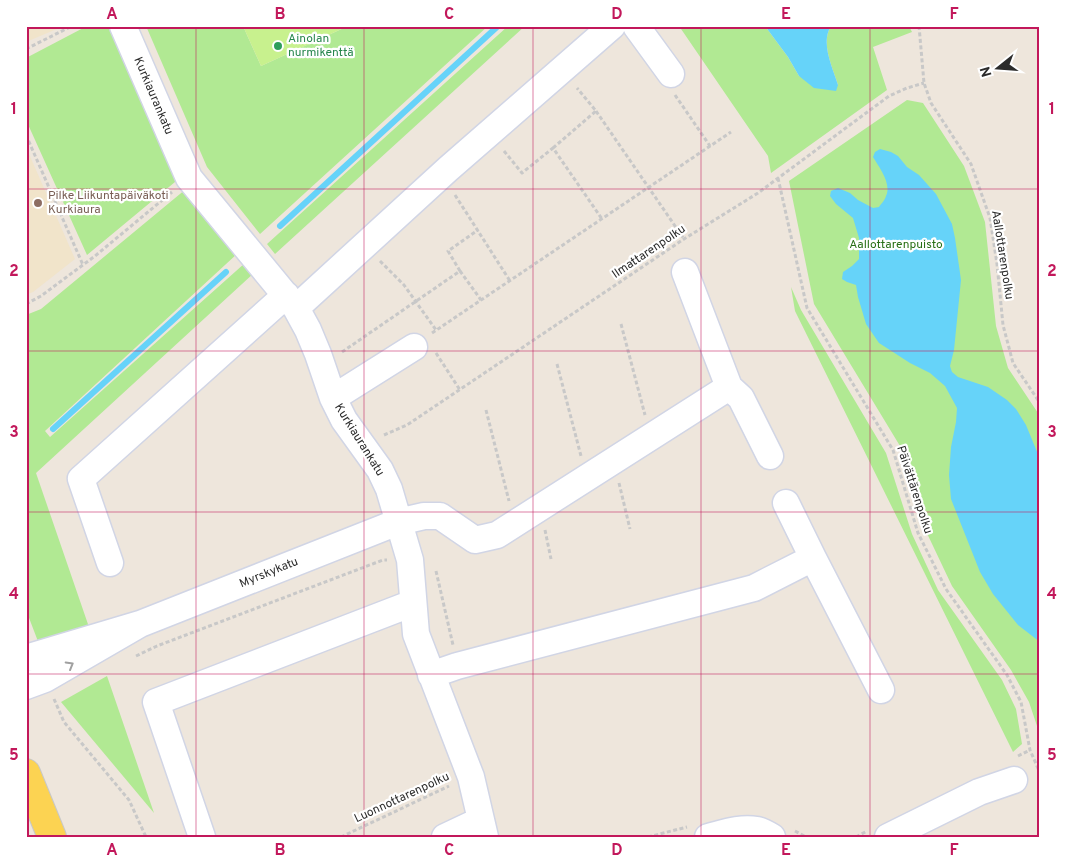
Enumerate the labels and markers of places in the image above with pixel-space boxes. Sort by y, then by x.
place label: Ainolan nurmikenttä [288,31,354,61]
marker: Ainolan nurmikenttä [272,40,284,52]
place label: Pilke Liikuntapäiväkoti Kurkiaura [48,188,169,218]
marker: Pilke Liikuntapäiväkoti Kurkiaura [32,197,44,209]

